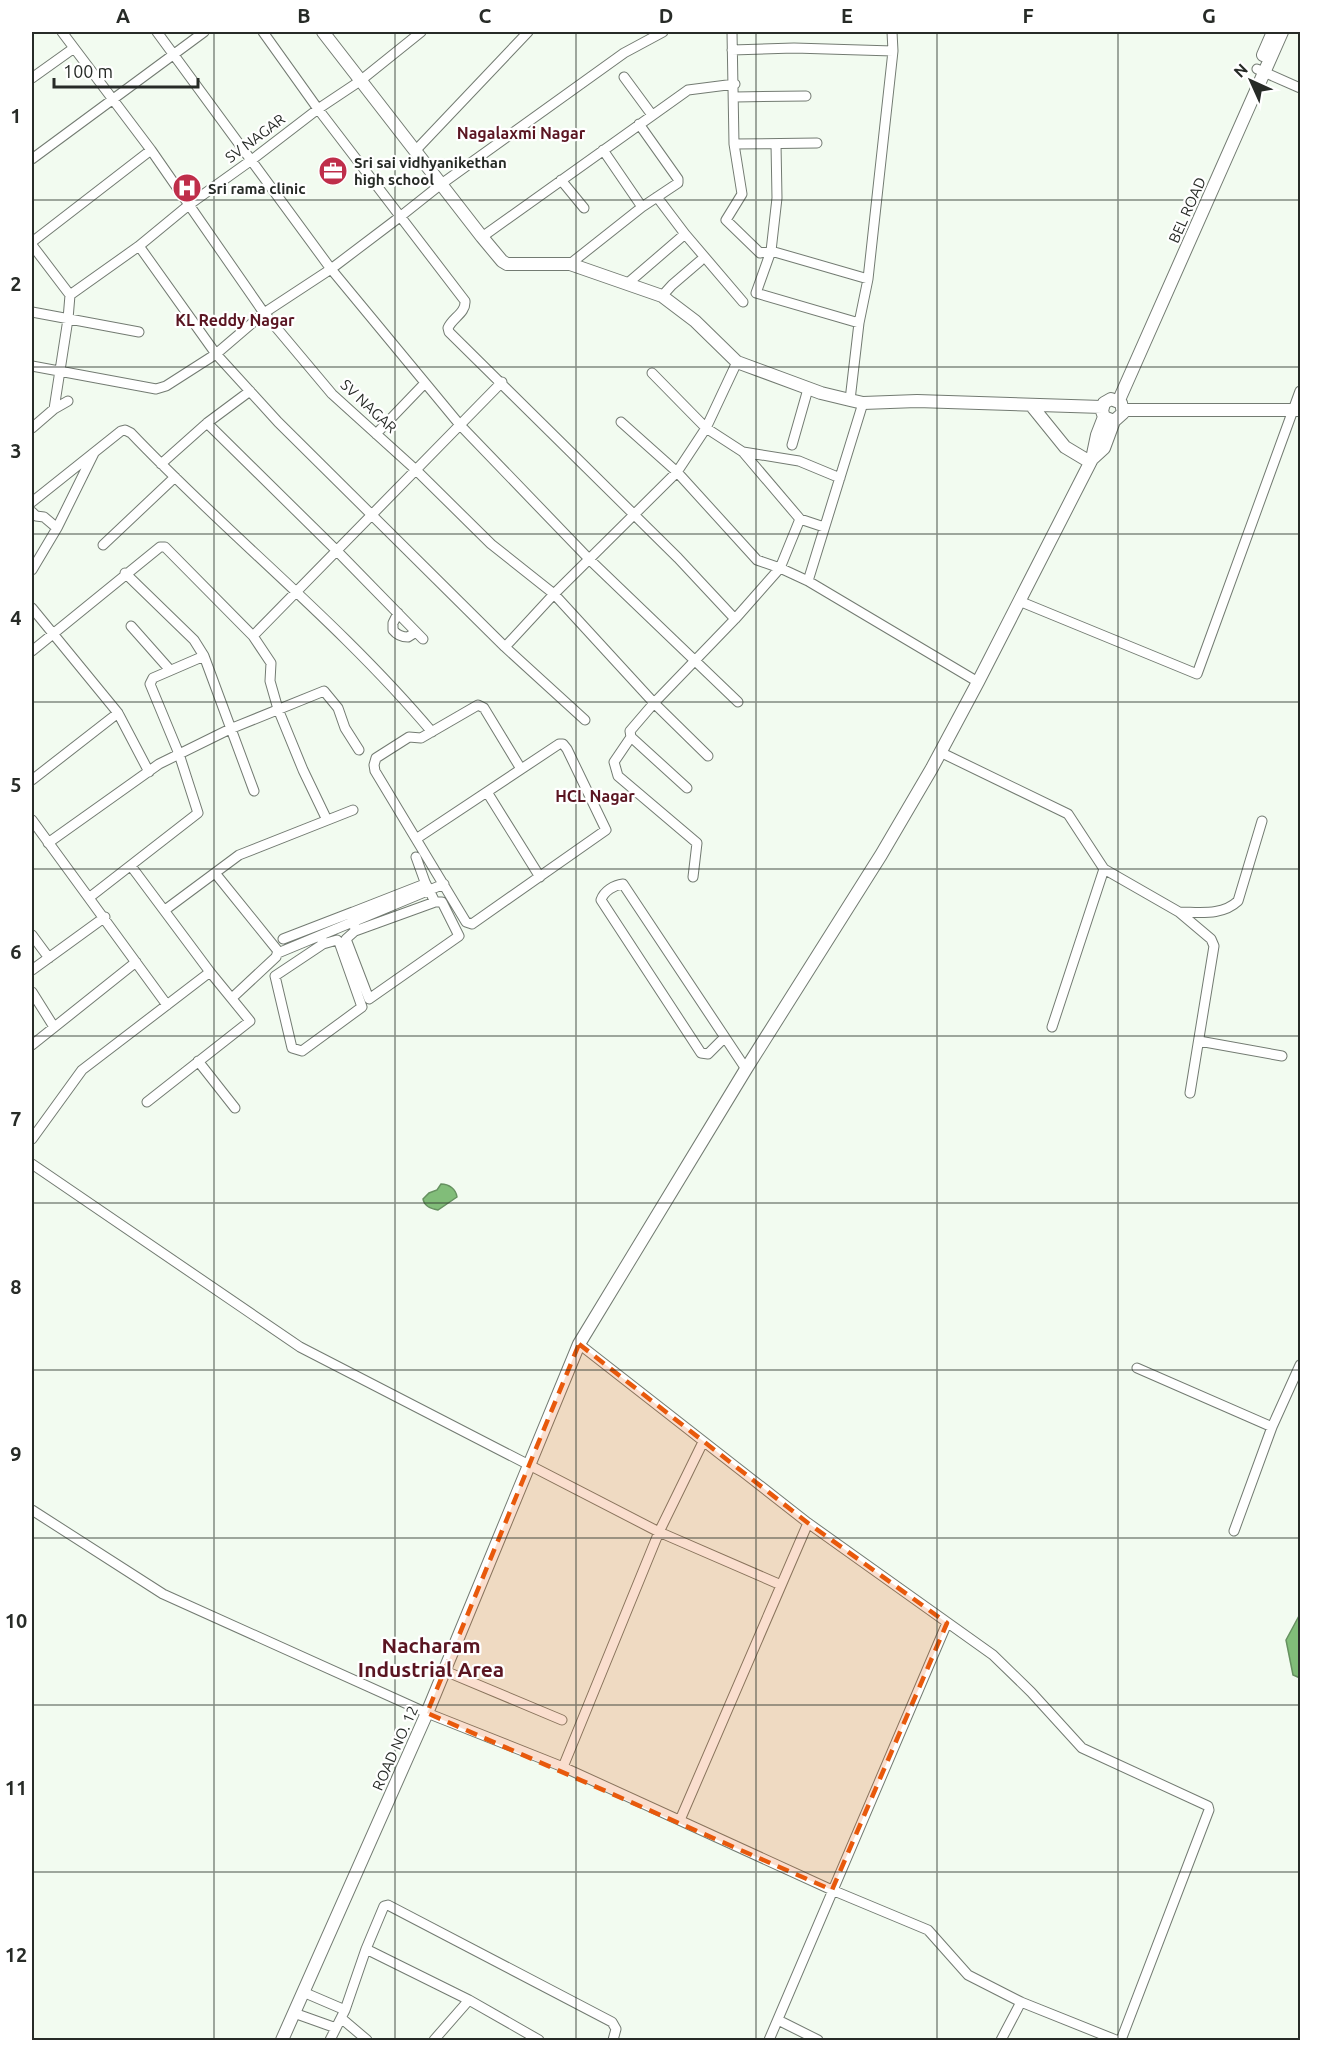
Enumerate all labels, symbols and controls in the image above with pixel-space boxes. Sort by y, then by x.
text: A [116,4,130,27]
text: B [297,4,311,27]
text: C [479,4,492,27]
text: D [659,4,673,27]
text: E [841,4,853,27]
text: F [1022,4,1034,27]
text: G [1202,4,1216,27]
scale bar [54,51,198,89]
north arrow [1221,51,1281,111]
text: N [1230,60,1251,81]
text: 100 m [63,61,113,81]
text: 1 [10,104,22,127]
street label: SV NAGAR [222,110,288,166]
district label: Nagalaxmi Nagar [457,124,586,142]
place label: Sri sai vidhyanikethan high school [354,154,507,188]
office icon: Sri sai vidhyanikethan high school [317,155,349,187]
hospital icon: Sri rama clinic [171,172,203,204]
street label: BEL ROAD [1165,174,1209,246]
place label: Sri rama clinic [208,180,306,197]
text: 2 [10,272,22,295]
district label: KL Reddy Nagar [175,311,295,329]
street label: SV NAGAR [338,376,400,436]
text: 3 [10,439,22,462]
text: 4 [10,606,22,629]
text: 5 [10,773,22,796]
district label: HCL Nagar [555,787,635,805]
text: 6 [10,940,22,963]
text: 7 [10,1107,22,1130]
text: 8 [10,1275,22,1298]
text: 9 [10,1442,22,1465]
text: 10 [5,1609,27,1632]
district label: Nacharam Industrial Area [358,1633,504,1681]
street label: ROAD NO. 12 [369,1703,421,1793]
text: 11 [5,1776,27,1799]
text: 12 [5,1943,27,1966]

